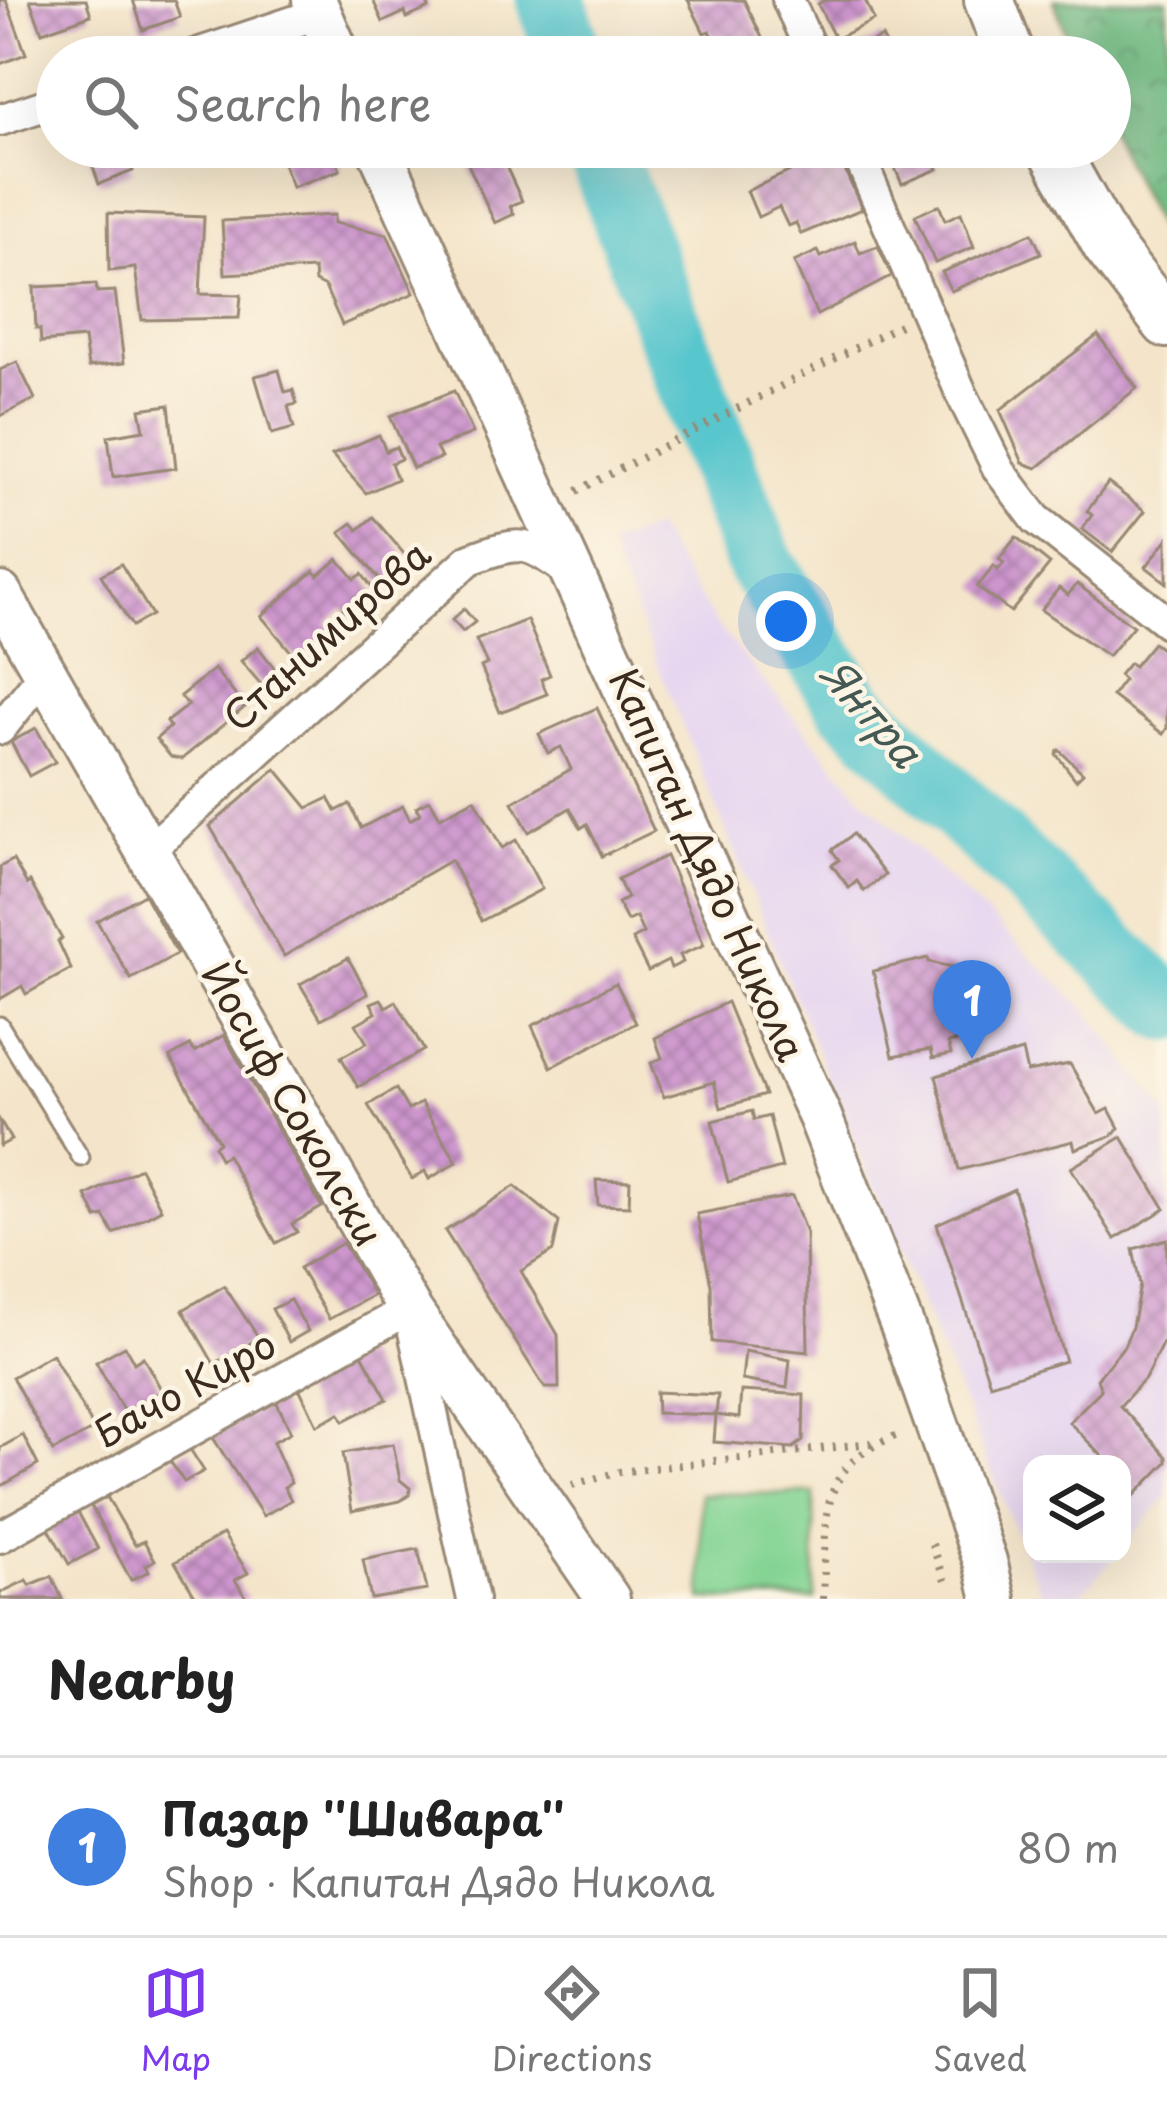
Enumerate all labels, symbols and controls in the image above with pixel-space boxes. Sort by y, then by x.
search box [36,36,1131,168]
text: Search here [174,68,431,136]
icon: search [78,69,144,135]
street label: Станимирова [208,524,443,744]
your location [756,591,816,651]
water label: Янтра [808,643,939,781]
street label: Капитан Дядо Никола [596,658,823,1070]
street label: Йосиф Соколски [189,950,400,1256]
pin: 1 [933,960,1011,1059]
street label: Бачо Киро [82,1313,286,1461]
map controls [1023,1455,1131,1563]
button: layers [1023,1455,1131,1563]
text: Nearby [48,1639,235,1716]
text: Пазар ''Шивара'' [162,1783,565,1851]
text: 1 [78,1817,96,1876]
text: 80 m [1017,1817,1119,1876]
text: Shop · Капитан Дядо Никола [162,1851,714,1910]
tab: Map [140,1960,211,2082]
tab: Directions [492,1960,652,2082]
tab: Saved [933,1960,1027,2082]

